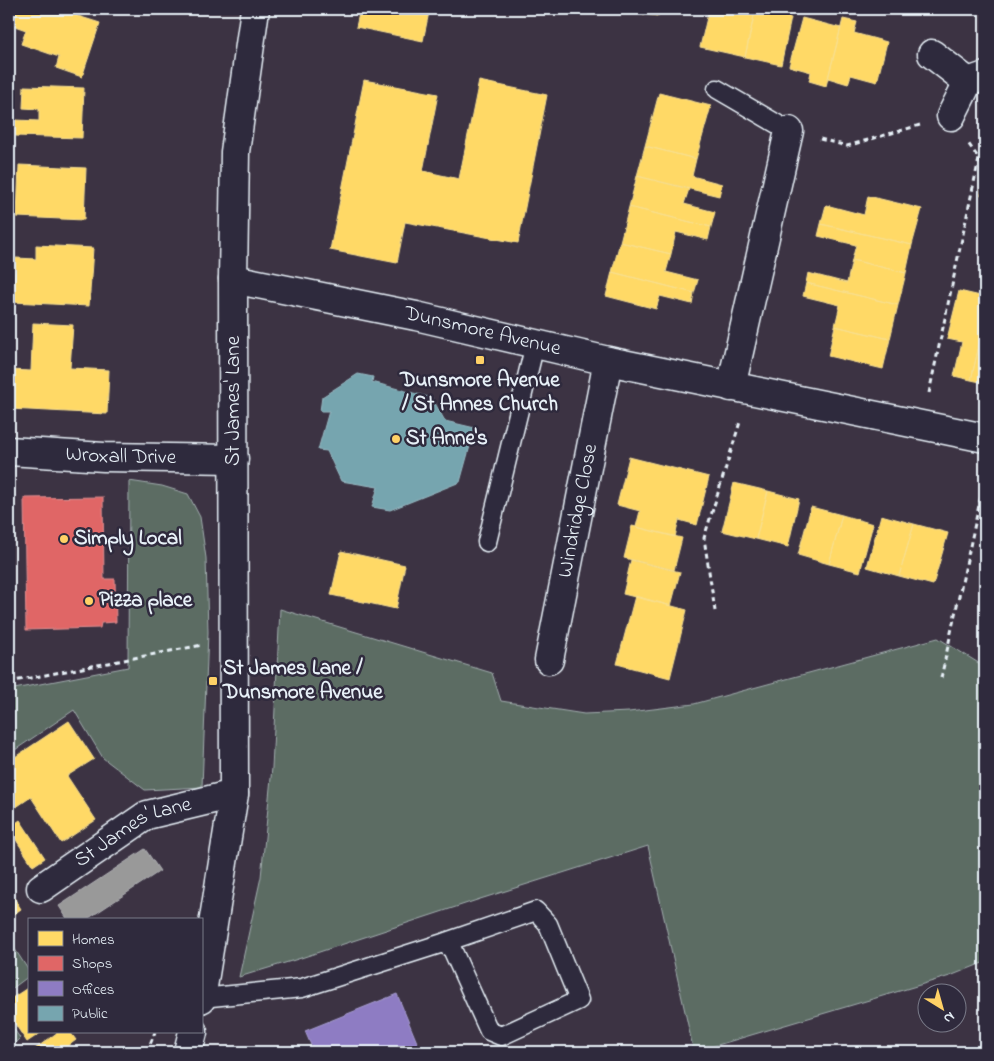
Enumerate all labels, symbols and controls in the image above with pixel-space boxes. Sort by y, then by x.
street label: Dunsmore Avenue [401,299,564,365]
street label: St James' Lane [219,335,249,466]
marker: Dunsmore Avenue / St Annes Church [474,354,486,366]
place label: Dunsmore Avenue / St Annes Church [399,366,560,420]
place label: St Anne's [406,424,488,454]
marker: St Anne's [390,433,402,445]
street label: Wroxall Drive [65,440,177,473]
street label: Windridge Close [551,441,606,580]
place label: Simply Local [74,524,182,556]
marker: Simply Local [58,533,70,545]
place label: Pizza place [99,586,193,616]
marker: Pizza place [83,595,95,607]
place label: St James Lane / Dunsmore Avenue [222,654,383,708]
marker: St James Lane / Dunsmore Avenue [207,675,219,687]
street label: St James' Lane [69,790,195,875]
legend [28,918,202,1034]
text: Homes [72,929,115,951]
text: Shops [72,953,112,975]
text: Offices [72,979,114,1001]
north arrow [916,984,966,1034]
text: Public [72,1003,108,1025]
text: N [939,1006,959,1028]

